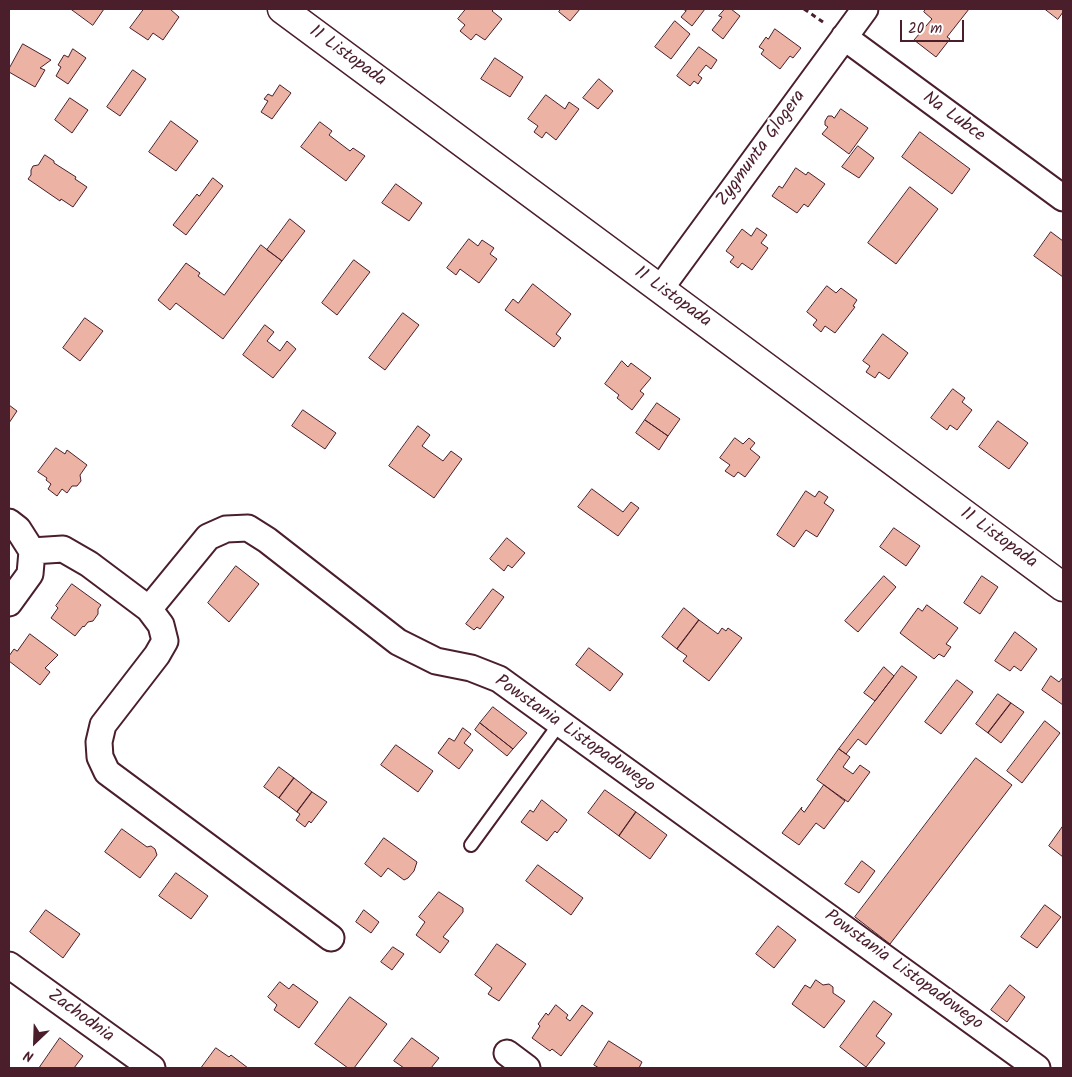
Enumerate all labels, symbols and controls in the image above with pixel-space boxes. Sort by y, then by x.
scale bar [902,10,966,42]
text: 20 m [908,17,942,41]
street label: 11 Listopada [304,22,390,92]
street label: Zygmunta Glogera [713,87,811,211]
street label: Na Lubce [918,88,988,148]
street label: 11 Listopada [629,263,715,333]
street label: 11 Listopada [955,504,1041,574]
street label: Powstania Listopadowego [490,671,658,799]
street label: Powstania Listopadowego [820,906,986,1036]
street label: Zachodnia [43,986,117,1048]
north arrow [10,1017,60,1067]
text: N [20,1044,37,1068]

